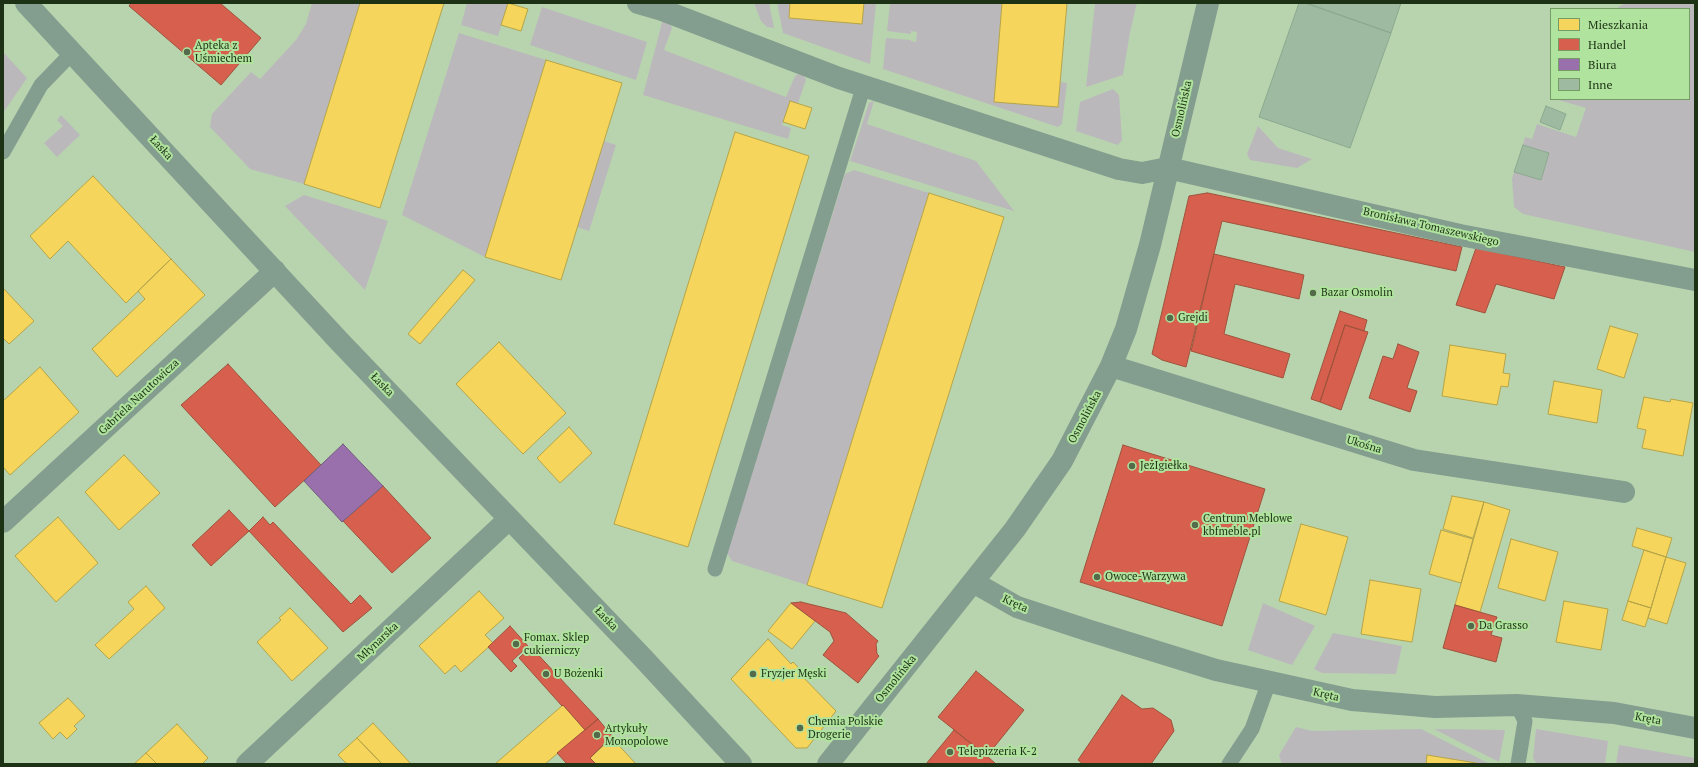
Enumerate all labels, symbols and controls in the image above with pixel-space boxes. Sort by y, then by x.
legend [1550,8,1690,100]
text: Mieszkania [1588,17,1648,32]
text: Handel [1588,37,1626,52]
place label: Apteka z Uśmiechem [195,39,252,65]
marker: Apteka z Uśmiechem [182,47,192,57]
text: Biura [1588,57,1617,72]
text: Inne [1588,77,1613,92]
street label: Osmolińska [1169,79,1195,139]
street label: Łaska [147,133,175,163]
street label: Bronisława Tomaszewskiego [1362,205,1500,249]
place label: Bazar Osmolin [1321,286,1393,300]
marker: Bazar Osmolin [1308,288,1318,298]
place label: Grejdi [1178,311,1208,325]
marker: Grejdi [1165,313,1175,323]
street label: Gabriela Narutowicza [96,356,182,438]
street label: Łaska [368,370,396,400]
street label: Osmolińska [1066,388,1104,446]
street label: Ukośna [1345,433,1383,457]
place label: JeżIgiełka [1140,459,1188,473]
marker: JeżIgiełka [1127,461,1137,471]
place label: Centrum Meblowe kbfmeble.pl [1203,512,1292,538]
marker: Centrum Meblowe kbfmeble.pl [1190,520,1200,530]
place label: Owoce-Warzywa [1105,570,1186,584]
marker: Owoce-Warzywa [1092,572,1102,582]
street label: Kręta [1000,592,1030,616]
street label: Łaska [592,604,620,634]
place label: Da Grasso [1479,619,1528,633]
street label: Młynarska [355,620,401,664]
marker: Da Grasso [1466,621,1476,631]
place label: Fomax. Sklep cukierniczy [524,631,589,657]
marker: Fomax. Sklep cukierniczy [511,639,521,649]
street label: Osmolińska [873,652,919,706]
place label: U Bożenki [554,667,603,681]
place label: Fryzjer Męski [761,667,826,681]
marker: U Bożenki [541,669,551,679]
marker: Fryzjer Męski [748,669,758,679]
street label: Kręta [1312,686,1340,704]
street label: Kręta [1634,710,1662,728]
place label: Chemia Polskie Drogerie [808,715,883,741]
place label: Artykuły Monopolowe [605,722,668,748]
marker: Chemia Polskie Drogerie [795,723,805,733]
marker: Artykuły Monopolowe [592,730,602,740]
place label: Telepizzeria K-2 [958,745,1037,759]
marker: Telepizzeria K-2 [945,747,955,757]

